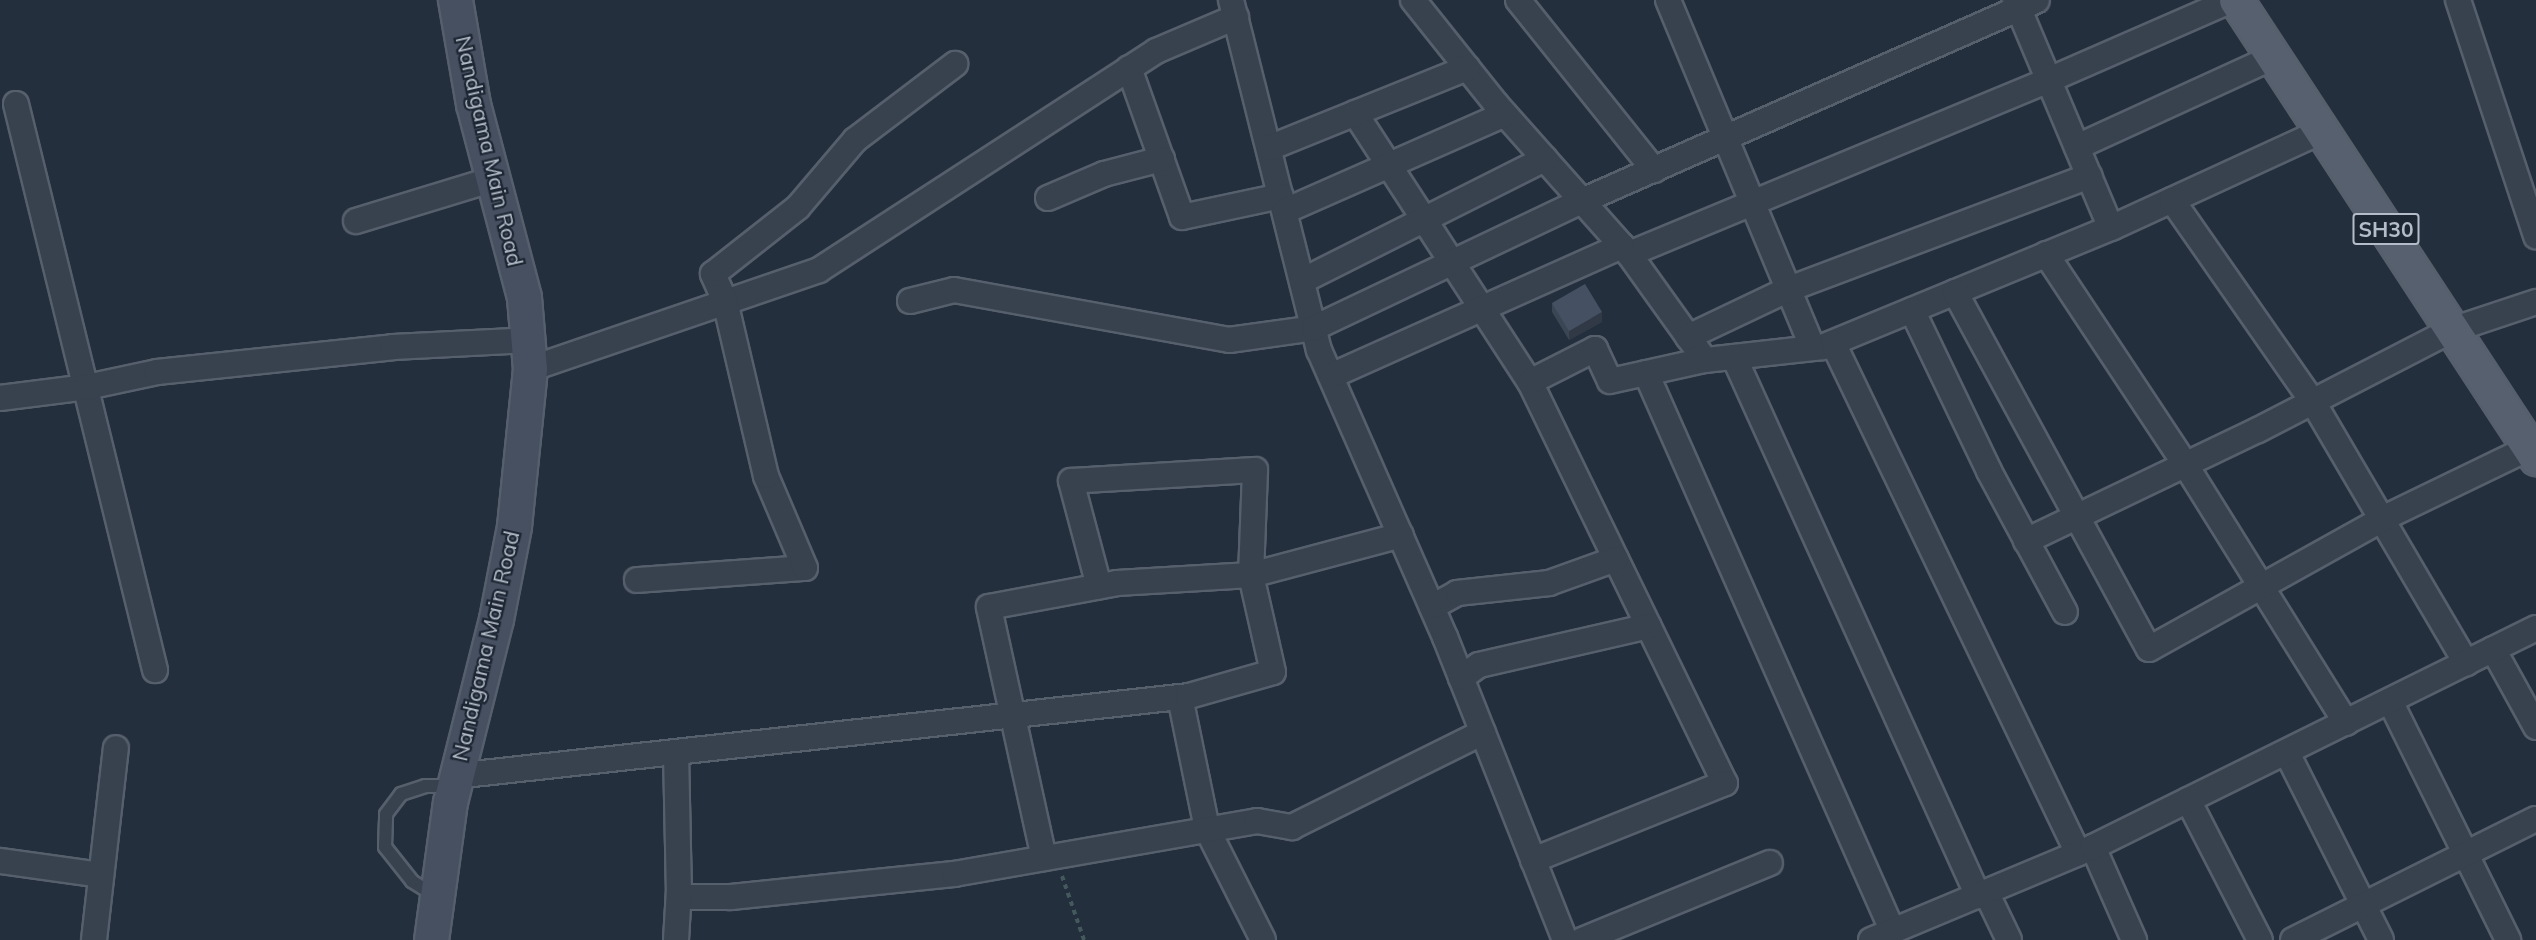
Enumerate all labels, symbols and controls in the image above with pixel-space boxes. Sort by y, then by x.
street label: Nandigama Main Road [450,33,528,269]
road number: SH30 [2352,211,2420,247]
street label: Nandigama Main Road [447,528,525,764]

